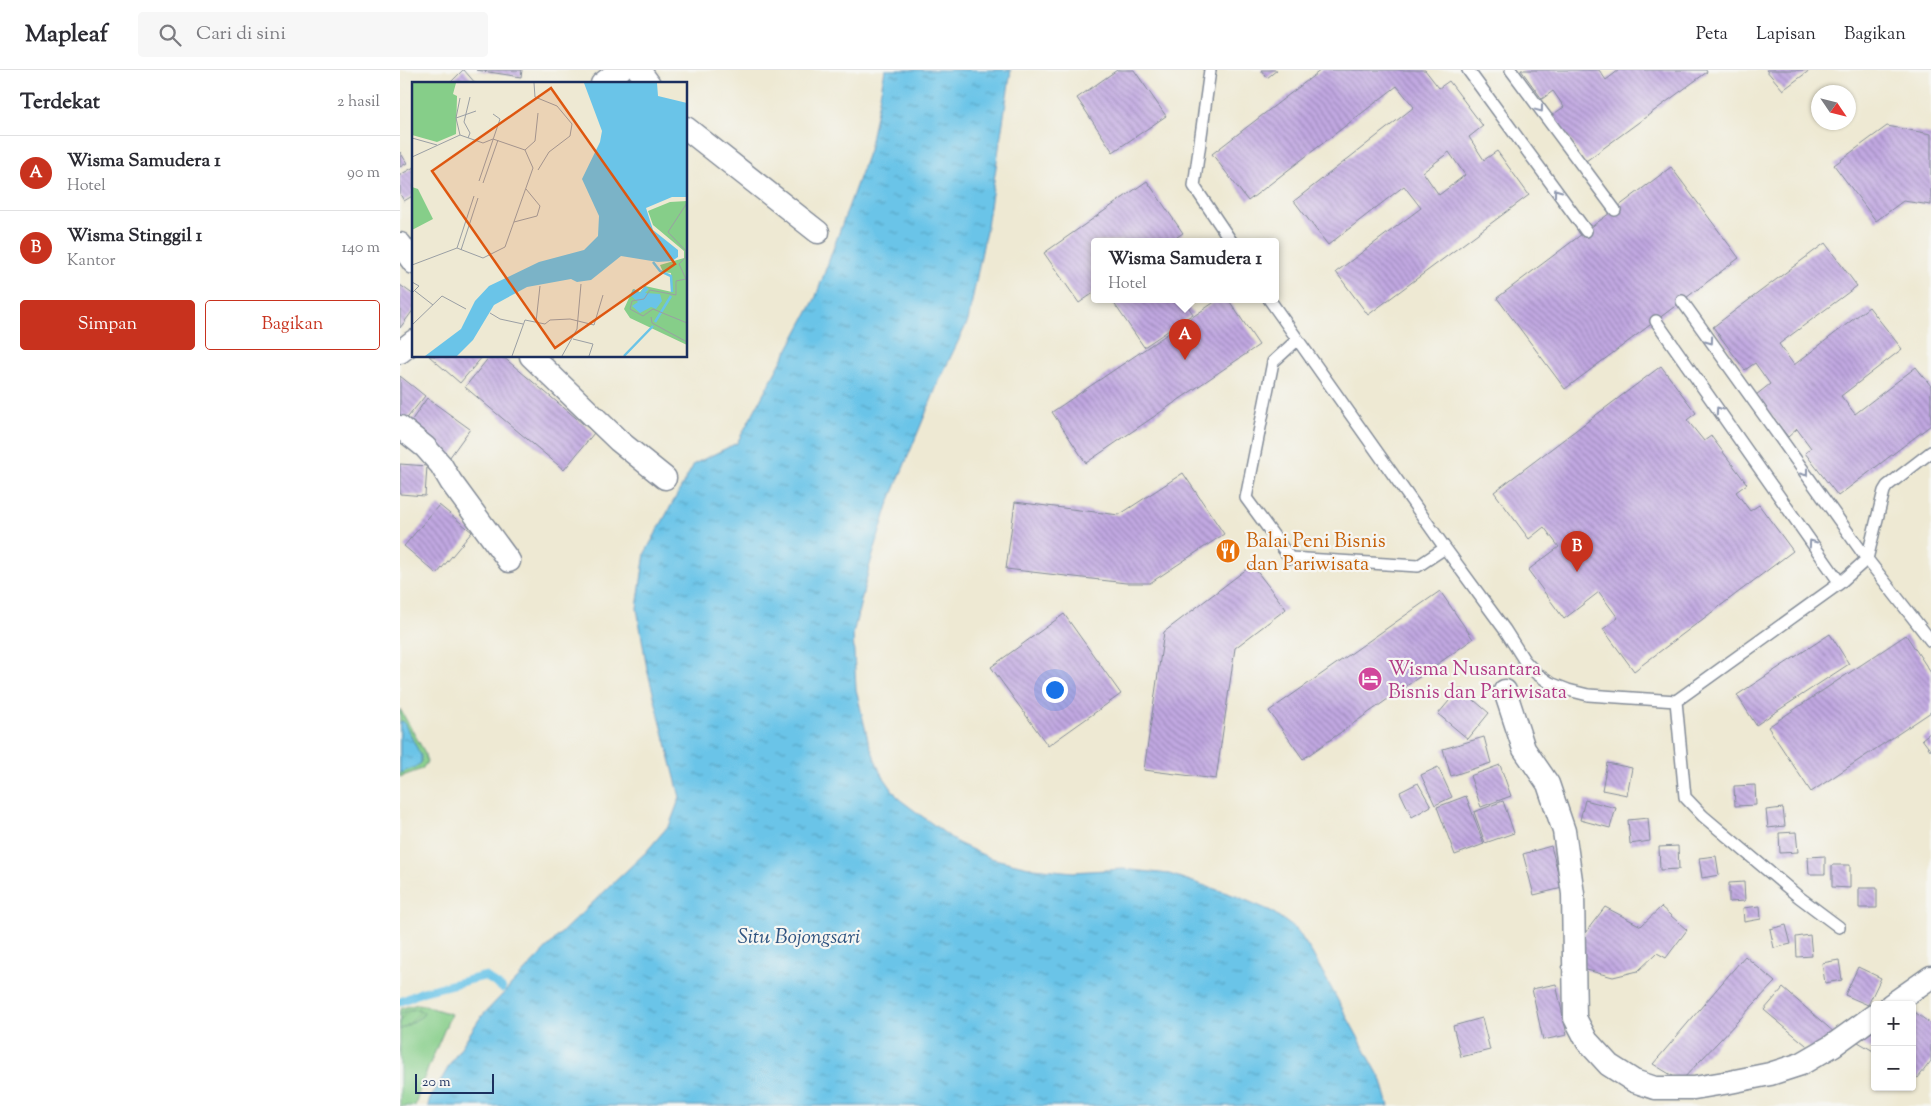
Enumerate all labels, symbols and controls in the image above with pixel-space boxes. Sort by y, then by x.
search box [138,12,488,57]
text: Mapleaf [25,18,108,52]
icon: search [156,21,184,49]
text: Cari di sini [196,21,286,48]
text: Peta [1696,22,1728,48]
text: Lapisan [1756,22,1816,48]
text: Bagikan [1844,22,1906,48]
inset map [412,82,688,358]
north arrow [1811,85,1856,130]
text: Terdekat [20,88,100,118]
text: 2 hasil [337,91,380,114]
one-way arrow [1534,103,1543,113]
text: Wisma Samudera 1 [67,148,221,175]
text: A [30,162,43,185]
text: 90 m [347,162,380,185]
text: Hotel [67,175,106,198]
one-way arrow [1555,189,1563,198]
text: Wisma Stinggil 1 [67,223,202,250]
text: B [31,237,41,260]
text: 140 m [342,237,380,260]
popup [1091,238,1279,303]
text: Wisma Samudera 1 [1108,246,1262,273]
text: Kantor [67,250,115,273]
text: Hotel [1108,273,1147,296]
button: Simpan [20,300,195,350]
button: Bagikan [205,300,380,350]
pin: A [1169,319,1201,360]
one-way arrow [1704,335,1713,345]
one-way arrow [1716,407,1725,416]
one-way arrow [1800,467,1808,476]
place label: Balai Peni Bisnis dan Pariwisata [1246,528,1386,580]
pin: B [1561,531,1593,572]
restaurant icon: Balai Peni Bisnis dan Pariwisata [1215,538,1241,564]
one-way arrow [1809,540,1818,549]
place label: Wisma Nusantara Bisnis dan Pariwisata [1388,656,1567,708]
hotel icon: Wisma Nusantara Bisnis dan Pariwisata [1357,666,1383,692]
your location [1042,677,1068,703]
water label: Situ Bojongsari [738,923,860,953]
map controls [1871,1001,1916,1091]
button: + [1871,1001,1916,1046]
button: − [1871,1046,1916,1091]
scale bar [415,1071,494,1094]
text: 20 m [422,1073,451,1093]

